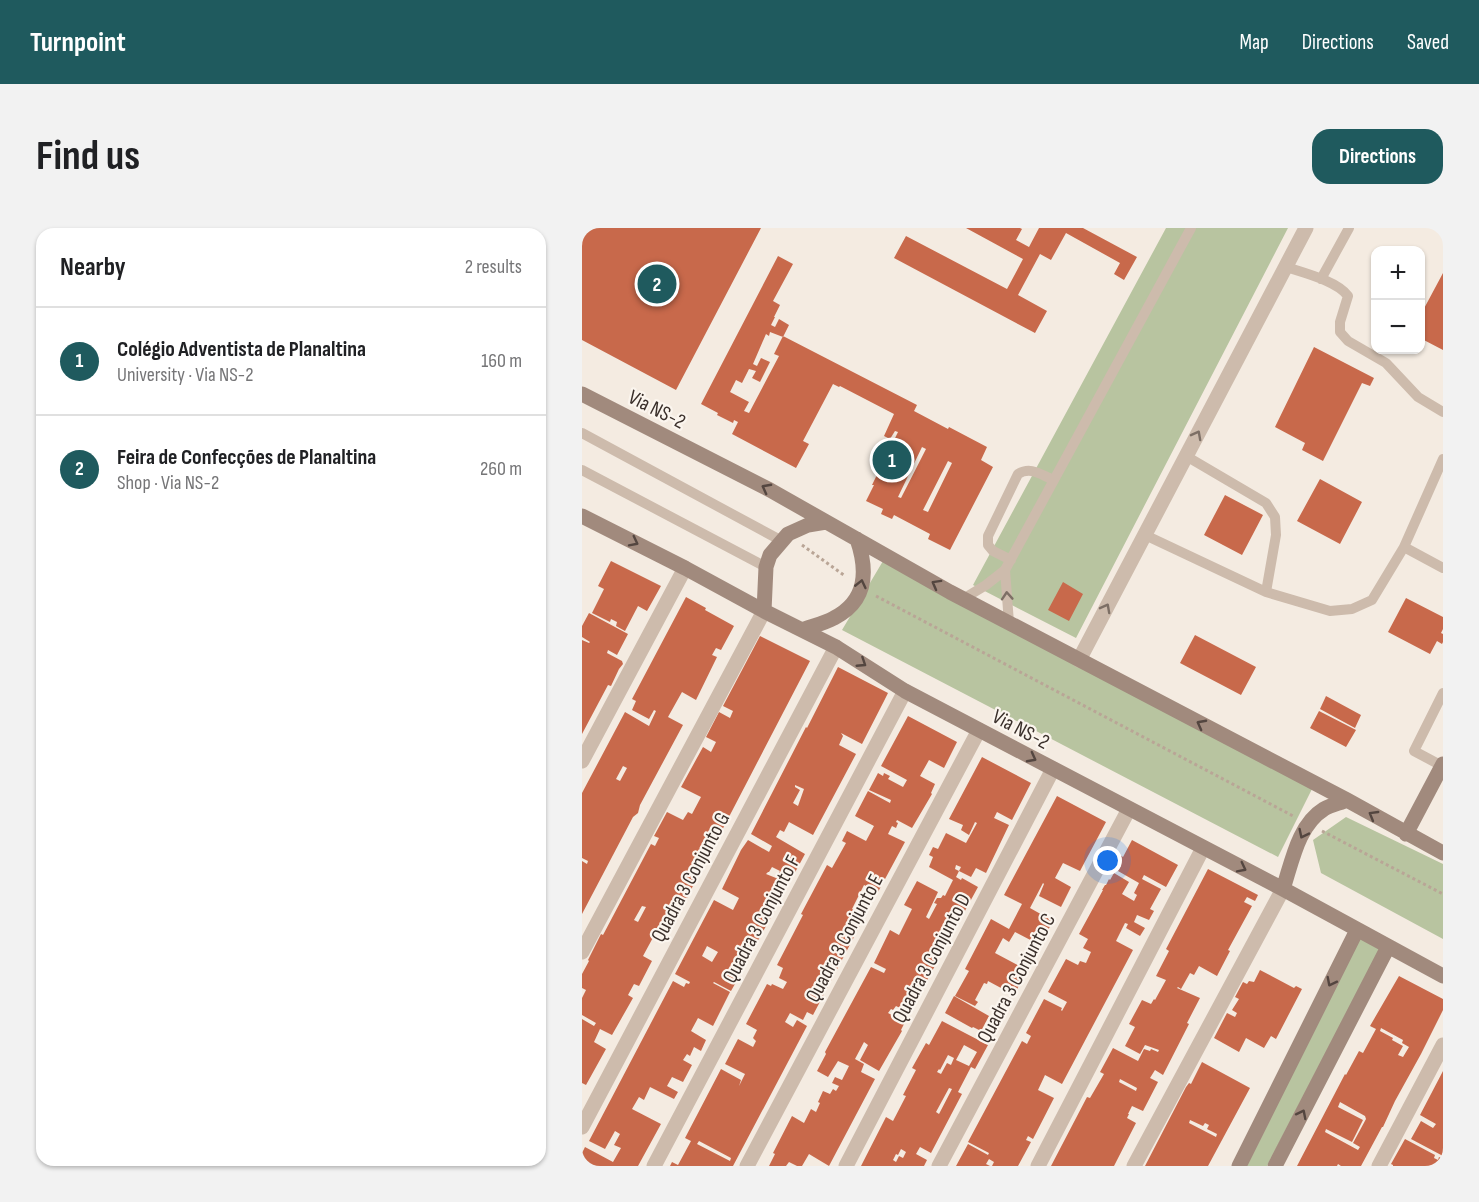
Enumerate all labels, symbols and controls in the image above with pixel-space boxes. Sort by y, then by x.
text: Turnpoint [30,26,126,59]
text: Map [1239,30,1269,55]
text: Directions [1302,30,1374,55]
text: Saved [1407,30,1449,55]
button: Directions [1312,129,1443,184]
text: Find us [36,131,140,182]
map controls [1371,246,1425,354]
button: + [1371,246,1425,300]
text: Nearby [60,252,126,283]
text: 2 results [465,255,522,279]
pin: 2 [638,262,676,306]
button: − [1371,300,1425,354]
text: Colégio Adventista de Planaltina [117,336,366,363]
text: 1 [76,349,83,373]
text: 160 m [481,349,522,373]
text: University · Via NS-2 [117,363,253,387]
street label: Via NS-2 [624,384,690,434]
one-way arrow [1190,431,1201,442]
pin: 1 [872,438,912,482]
text: Feira de Confecções de Planaltina [117,444,376,471]
text: 2 [75,457,84,481]
text: 260 m [480,457,522,481]
text: Shop · Via NS-2 [117,471,219,495]
one-way arrow [762,484,772,495]
one-way arrow [628,535,639,546]
one-way arrow [854,579,867,589]
one-way arrow [932,580,942,591]
one-way arrow [1001,592,1014,601]
one-way arrow [1099,604,1110,614]
one-way arrow [856,656,866,668]
street label: Via NS-2 [988,704,1054,755]
one-way arrow [1197,719,1208,731]
one-way arrow [1026,751,1036,762]
street label: Quadra 3 Conjunto G [646,808,735,946]
one-way arrow [1369,811,1380,822]
one-way arrow [1298,828,1310,839]
your location [1093,846,1122,875]
street label: Quadra 3 Conjunto F [717,851,806,987]
one-way arrow [1236,861,1246,872]
street label: Quadra 3 Conjunto E [800,870,889,1007]
street label: Quadra 3 Conjunto D [887,889,976,1027]
street label: Quadra 3 Conjunto C [972,909,1061,1047]
one-way arrow [1326,976,1338,987]
one-way arrow [1294,1109,1306,1120]

